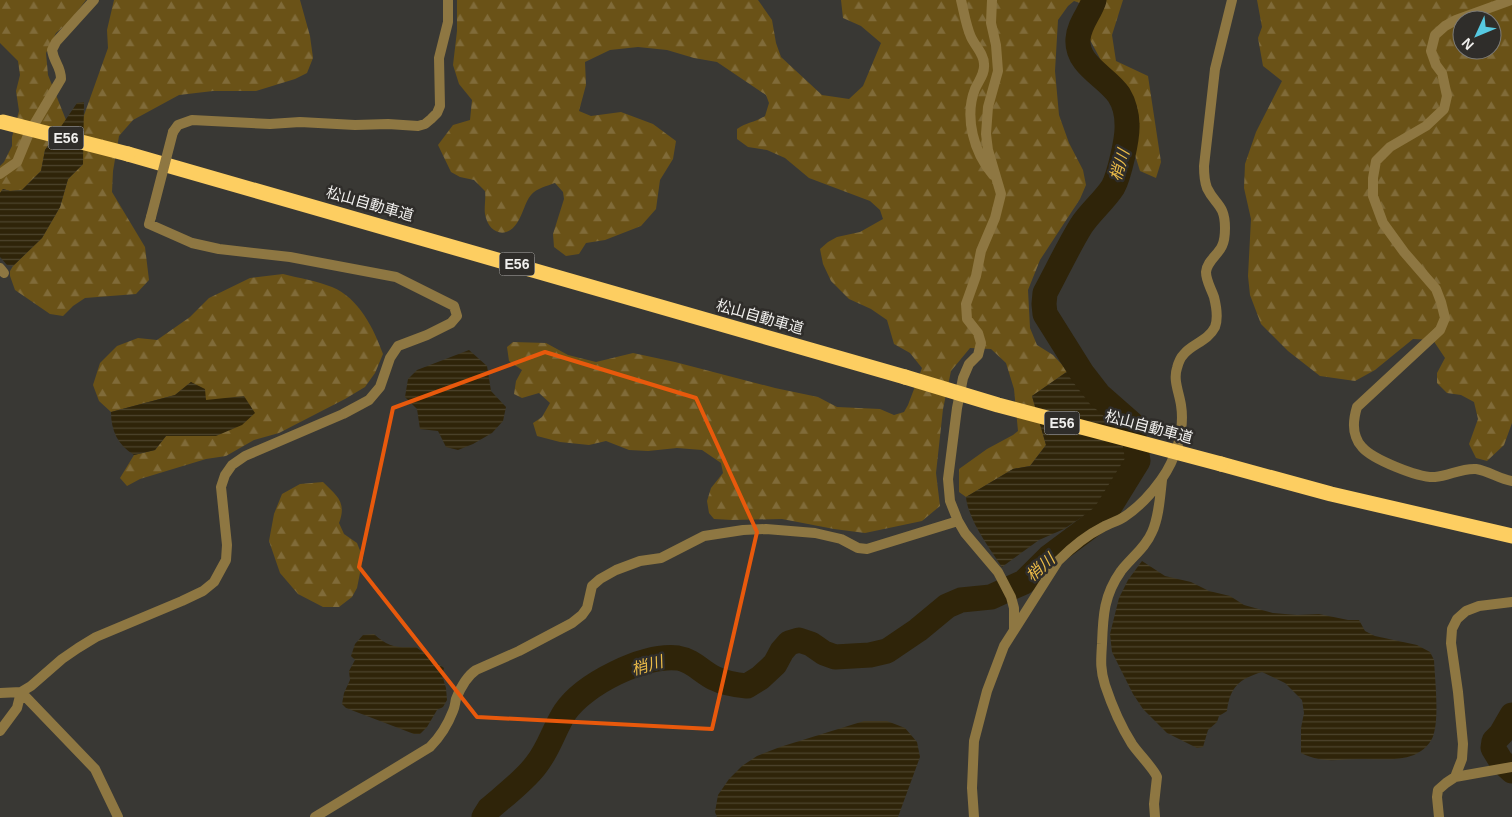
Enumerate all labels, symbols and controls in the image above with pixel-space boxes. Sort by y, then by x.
north arrow [1452,10,1502,60]
text: N [1458,35,1477,53]
road number: E56 [48,126,84,150]
water label: 梢川 [1107,145,1133,183]
street label: 松山自動車道 [325,183,416,224]
road number: E56 [500,252,534,276]
street label: 松山自動車道 [715,296,806,337]
street label: 松山自動車道 [1103,407,1195,446]
road number: E56 [1044,412,1080,434]
water label: 梢川 [1023,549,1059,584]
water label: 梢川 [629,652,667,678]

